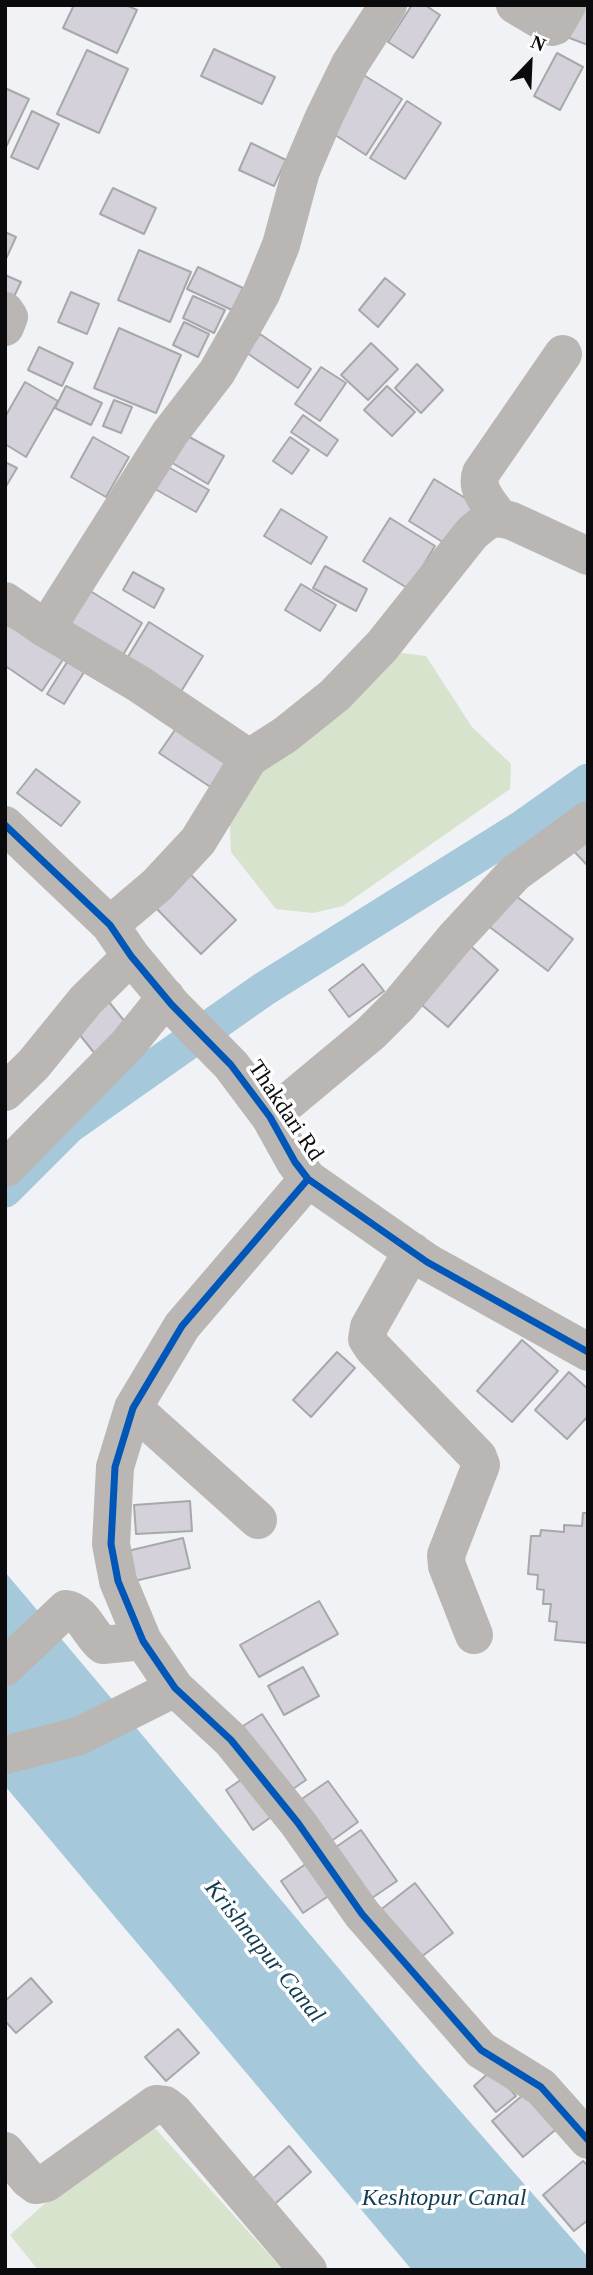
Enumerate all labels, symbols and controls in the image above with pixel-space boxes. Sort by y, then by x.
north arrow [495,28,565,98]
text: N [528,31,549,56]
street label: Thakdari Rd [241,1055,329,1167]
water label: Krishnapur Canal [198,1875,330,2029]
water label: Keshtopur Canal [362,2185,526,2213]

